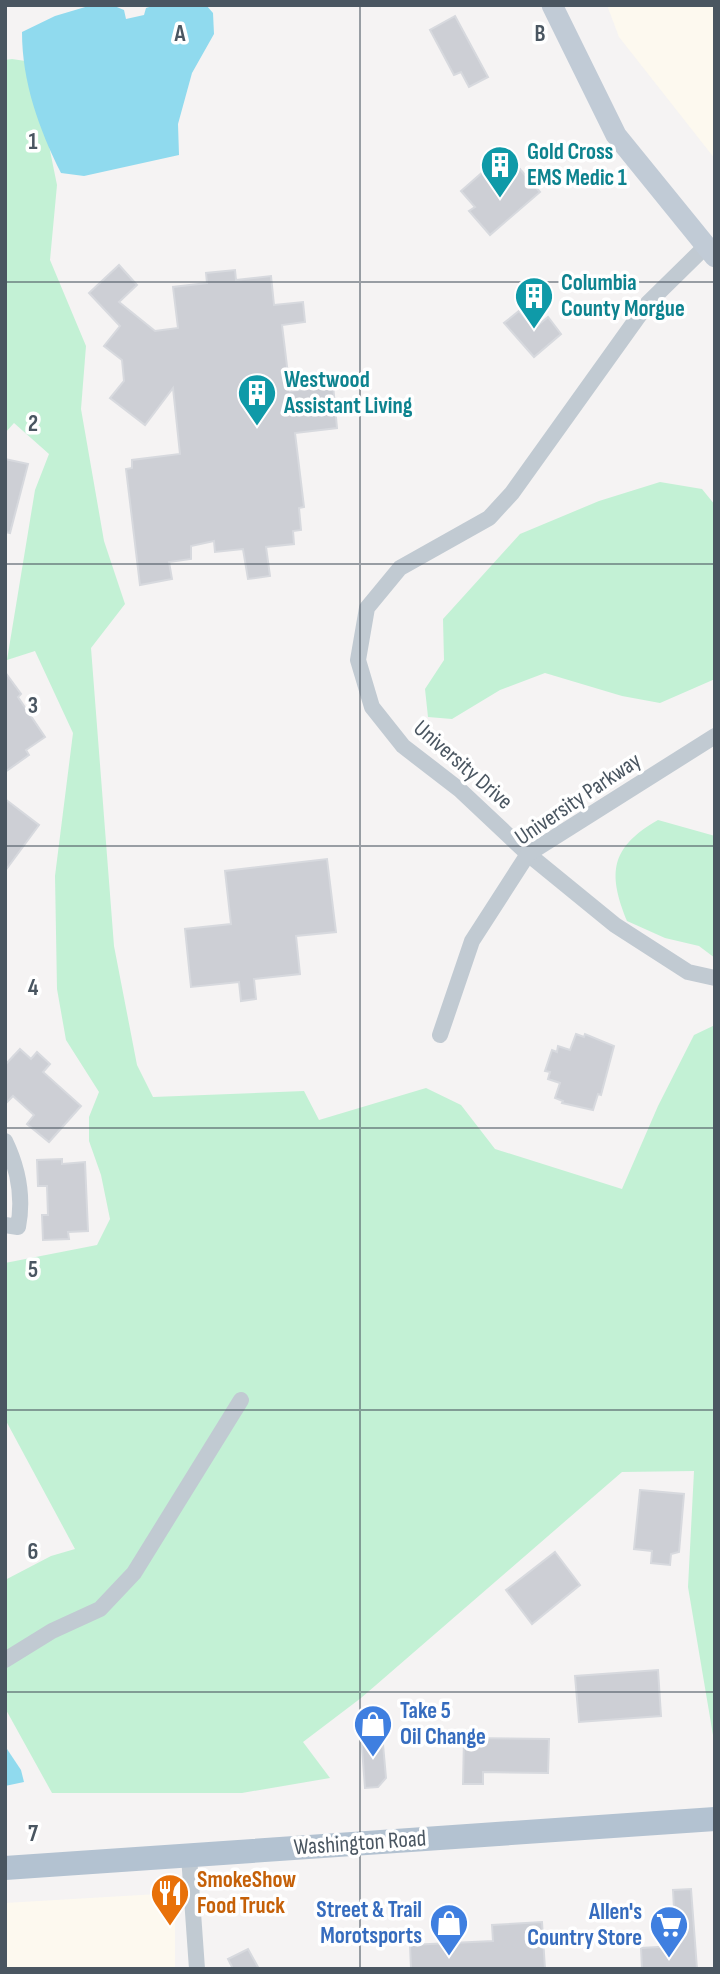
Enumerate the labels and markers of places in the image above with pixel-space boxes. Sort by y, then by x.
place label: Gold Cross EMS Medic 1 [527,138,627,192]
building icon: Gold Cross EMS Medic 1 [479,144,521,199]
place label: Columbia County Morgue [561,269,685,323]
building icon: Columbia County Morgue [513,275,555,330]
place label: Westwood Assistant Living [283,366,413,420]
building icon: Westwood Assistant Living [236,372,278,427]
place label: Take 5 Oil Change [400,1697,486,1751]
shop icon: Take 5 Oil Change [352,1703,394,1758]
place label: SmokeShow Food Truck [197,1866,296,1920]
restaurant icon: SmokeShow Food Truck [149,1872,191,1927]
place label: Street & Trail Morotsports [316,1896,422,1950]
place label: Allen's Country Store [527,1898,642,1952]
shop icon: Street & Trail Morotsports [428,1902,470,1957]
supermarket icon: Allen's Country Store [648,1904,690,1959]

